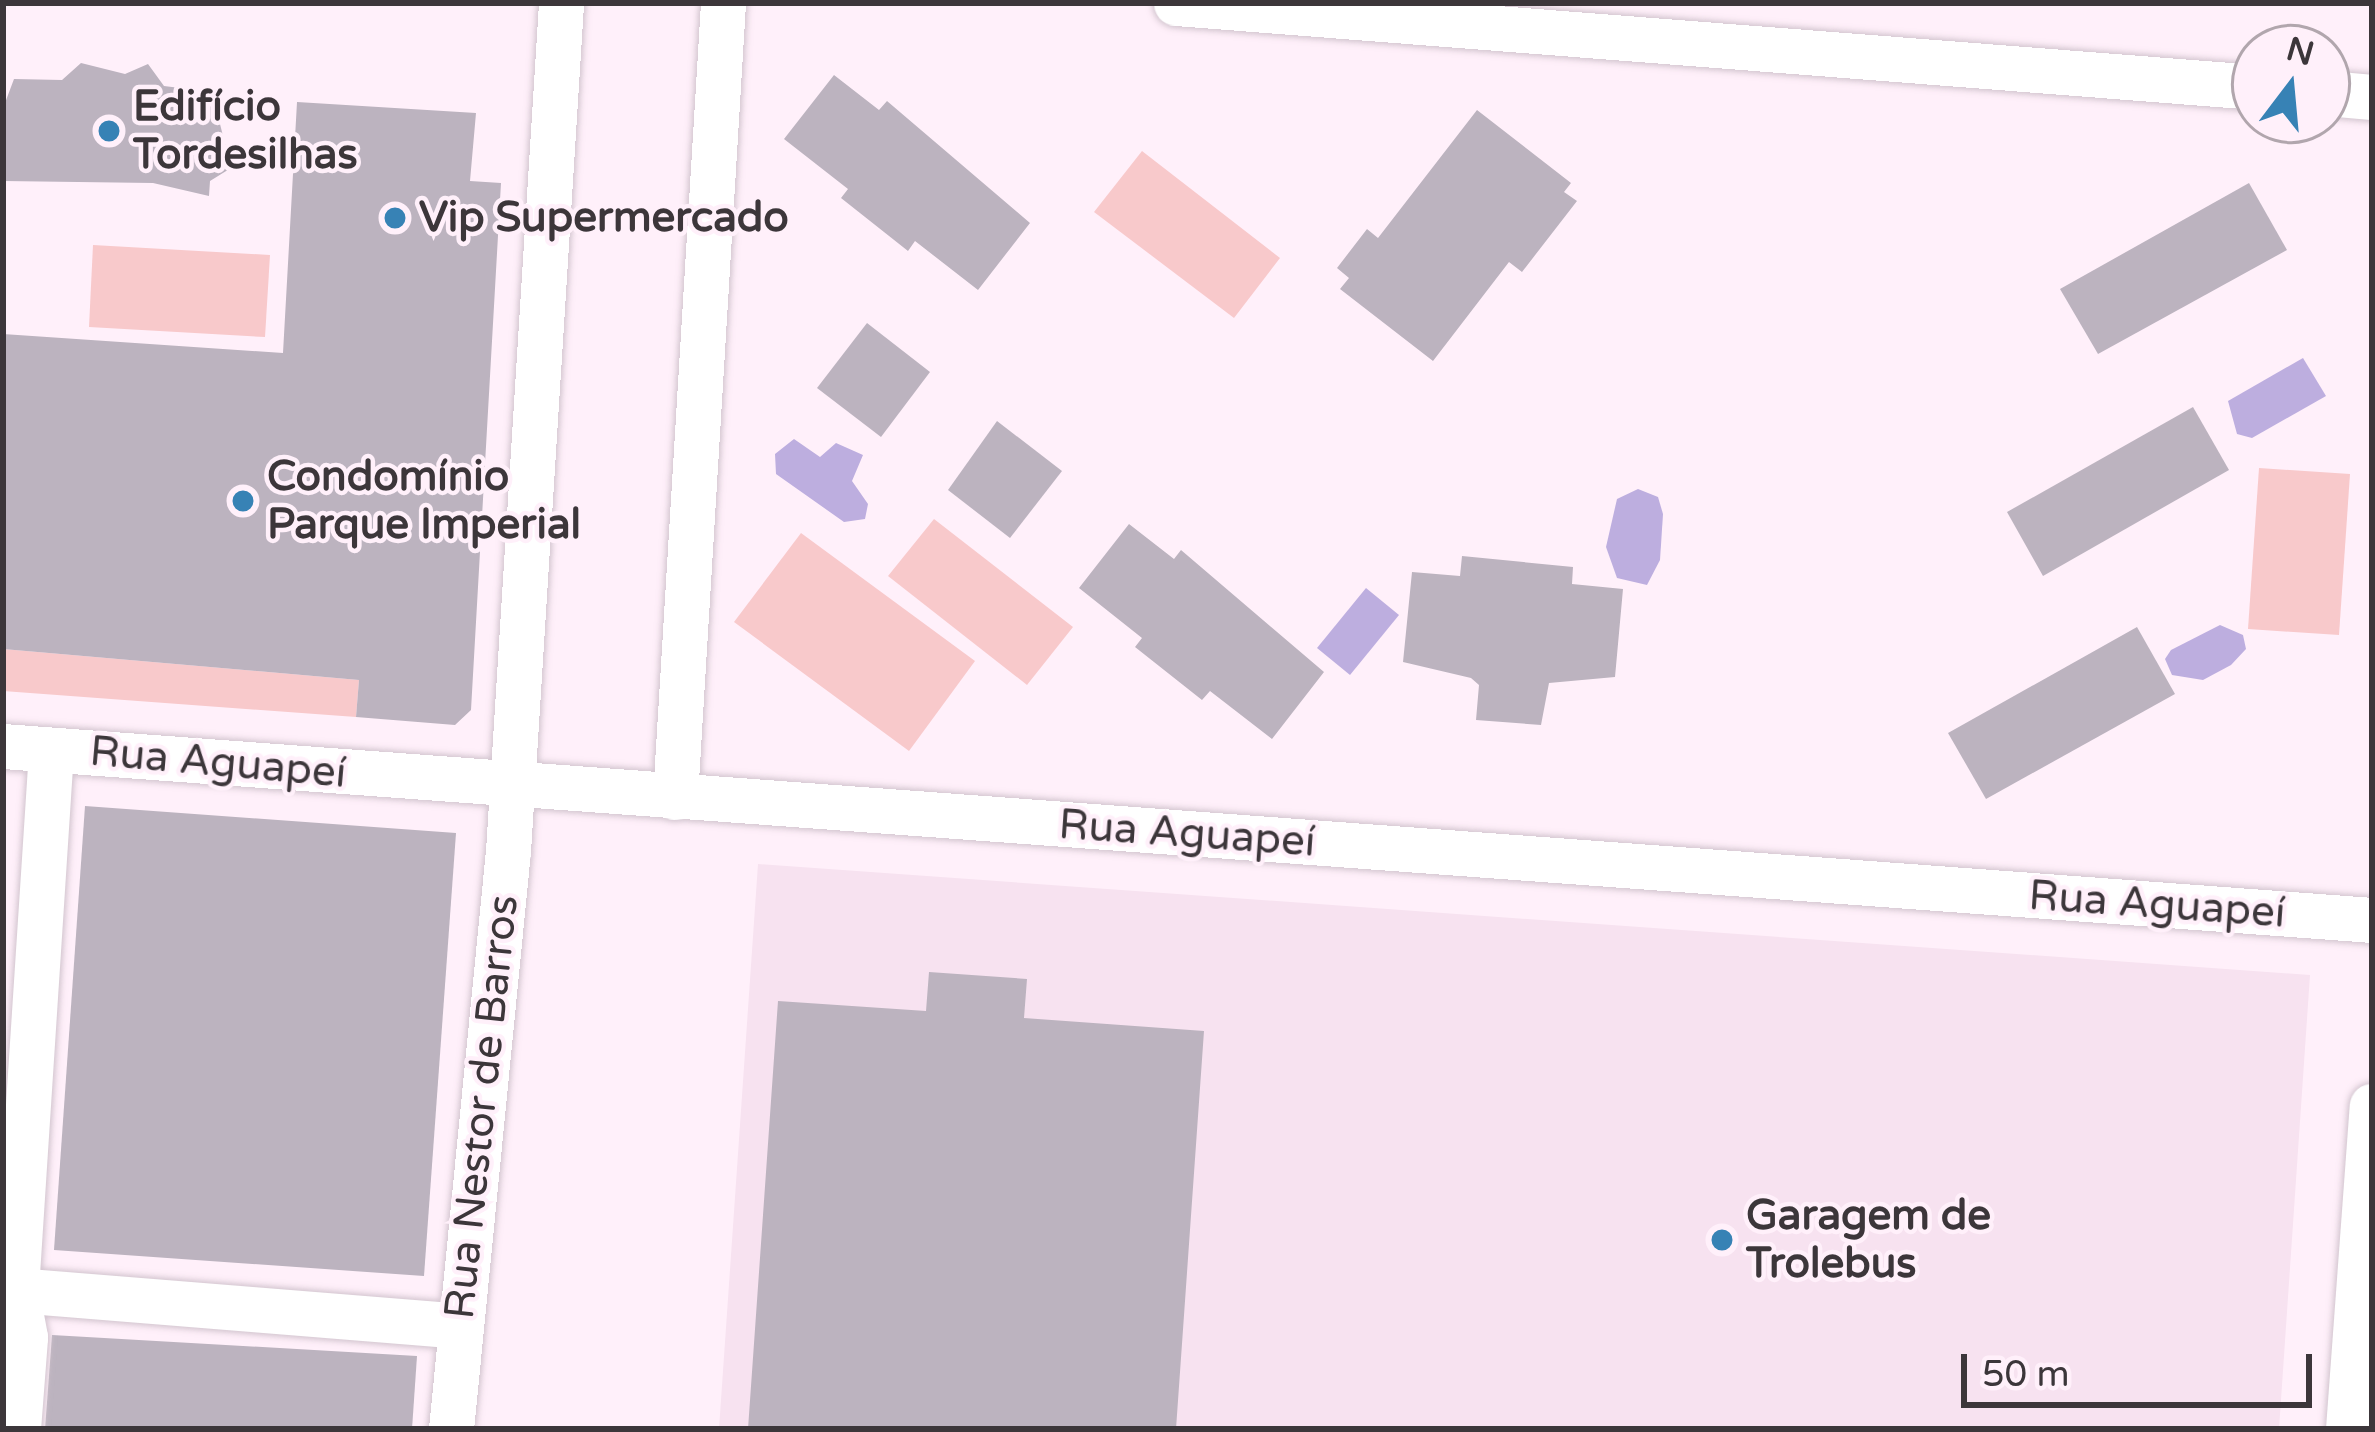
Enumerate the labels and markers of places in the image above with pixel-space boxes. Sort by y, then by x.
place label: Edifício Tordesilhas [133,82,358,180]
marker: Edifício Tordesilhas [96,118,122,144]
place label: Vip Supermercado [419,193,789,243]
marker: Vip Supermercado [382,205,408,231]
place label: Condomínio Parque Imperial [267,452,581,550]
marker: Condomínio Parque Imperial [230,488,256,514]
place label: Garagem de Trolebus [1746,1191,1991,1290]
marker: Garagem de Trolebus [1709,1227,1735,1253]

